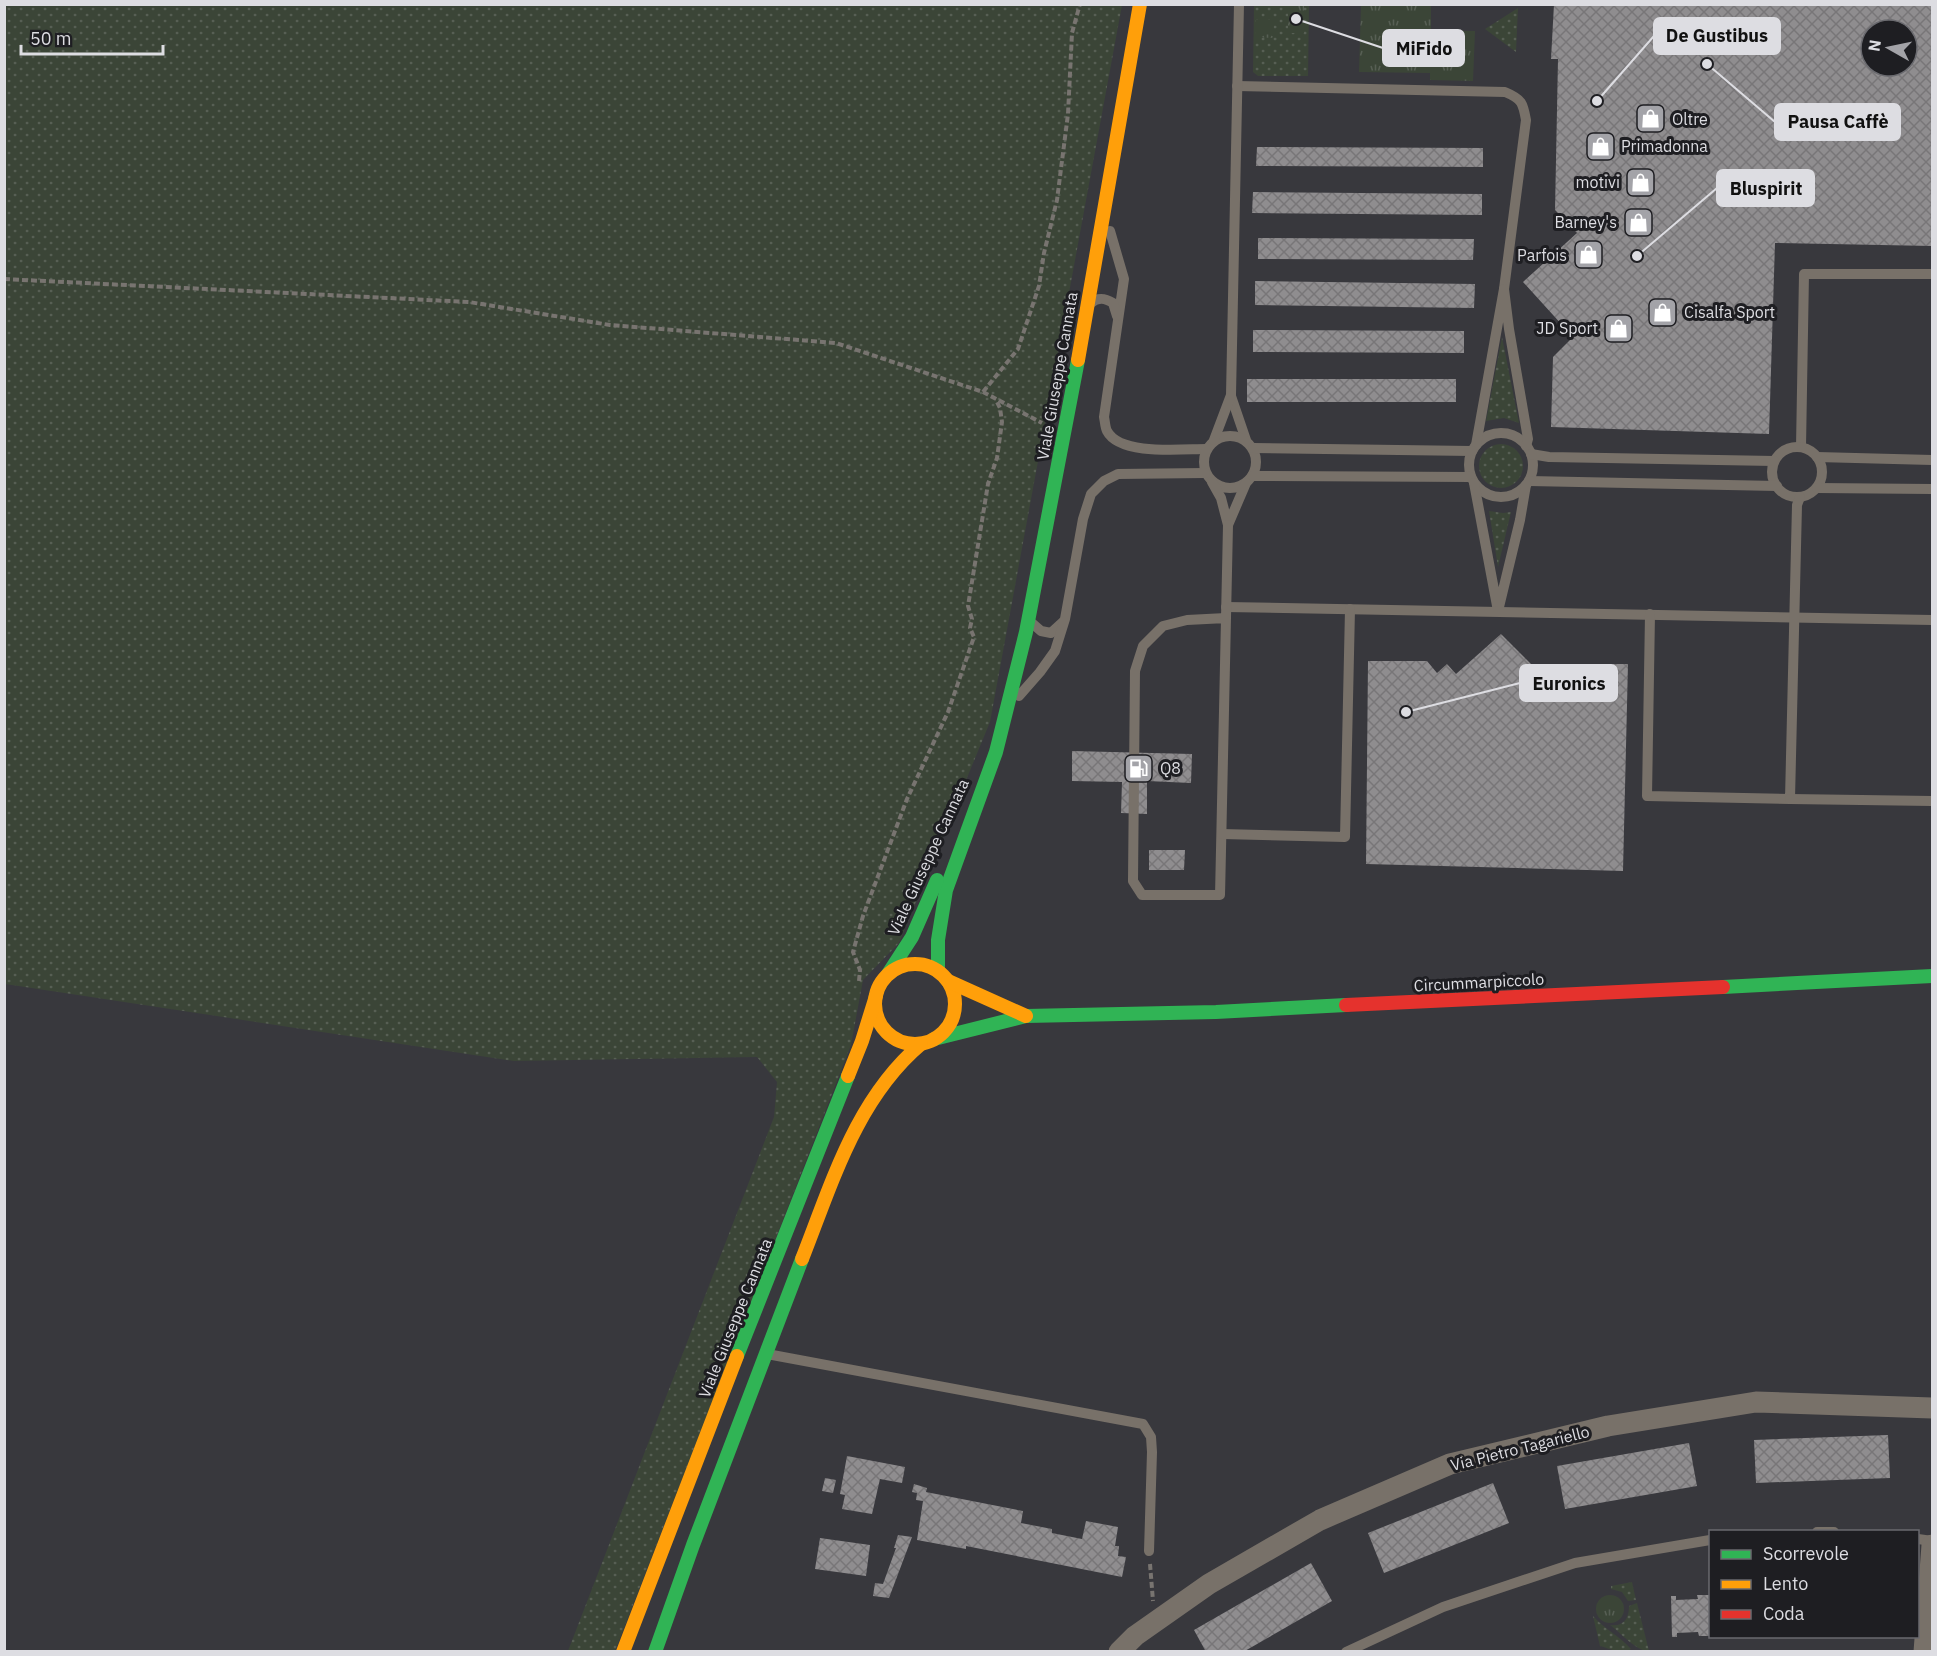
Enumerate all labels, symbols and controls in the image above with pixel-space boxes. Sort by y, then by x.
scale bar [21,18,164,56]
callout: De Gustibus [1654,18,1780,54]
north arrow [1859,18,1919,78]
text: De Gustibus [1666,24,1768,47]
text: 50 m [30,27,72,50]
callout: MiFido [1383,30,1464,66]
text: MiFido [1396,37,1452,60]
text: N [1863,38,1885,53]
shop icon: Oltre [1635,103,1667,135]
callout: Pausa Caffè [1775,104,1900,140]
place label: Oltre [1672,109,1708,129]
text: Pausa Caffè [1787,110,1889,133]
shop icon: Primadonna [1584,130,1616,162]
place label: Primadonna [1621,136,1708,156]
shop icon: motivi [1625,166,1657,198]
callout: Bluspirit [1717,170,1814,206]
place label: motivi [1576,172,1620,192]
text: Bluspirit [1730,177,1802,200]
shop icon: Barney's [1622,206,1654,238]
place label: Barney's [1554,212,1617,232]
shop icon: Parfois [1572,239,1604,271]
place label: Parfois [1517,245,1567,265]
street label: Viale Giuseppe Cannata [1032,290,1082,462]
shop icon: Cisalfa Sport [1647,296,1679,328]
place label: Cisalfa Sport [1684,302,1775,322]
shop icon: JD Sport [1603,312,1635,344]
place label: JD Sport [1536,318,1598,338]
callout: Euronics [1520,665,1617,701]
text: Euronics [1532,672,1606,695]
fuel station icon: Q8 [1123,752,1155,784]
place label: Q8 [1160,758,1181,778]
street label: Viale Giuseppe Cannata [883,775,973,938]
street label: Circummarpiccolo [1413,969,1545,995]
street label: Viale Giuseppe Cannata [694,1235,776,1401]
street label: Via Pietro Tagariello [1448,1421,1592,1475]
legend [1709,1530,1919,1638]
text: Scorrevole [1763,1542,1849,1565]
text: Lento [1763,1572,1808,1595]
text: Coda [1763,1602,1805,1625]

